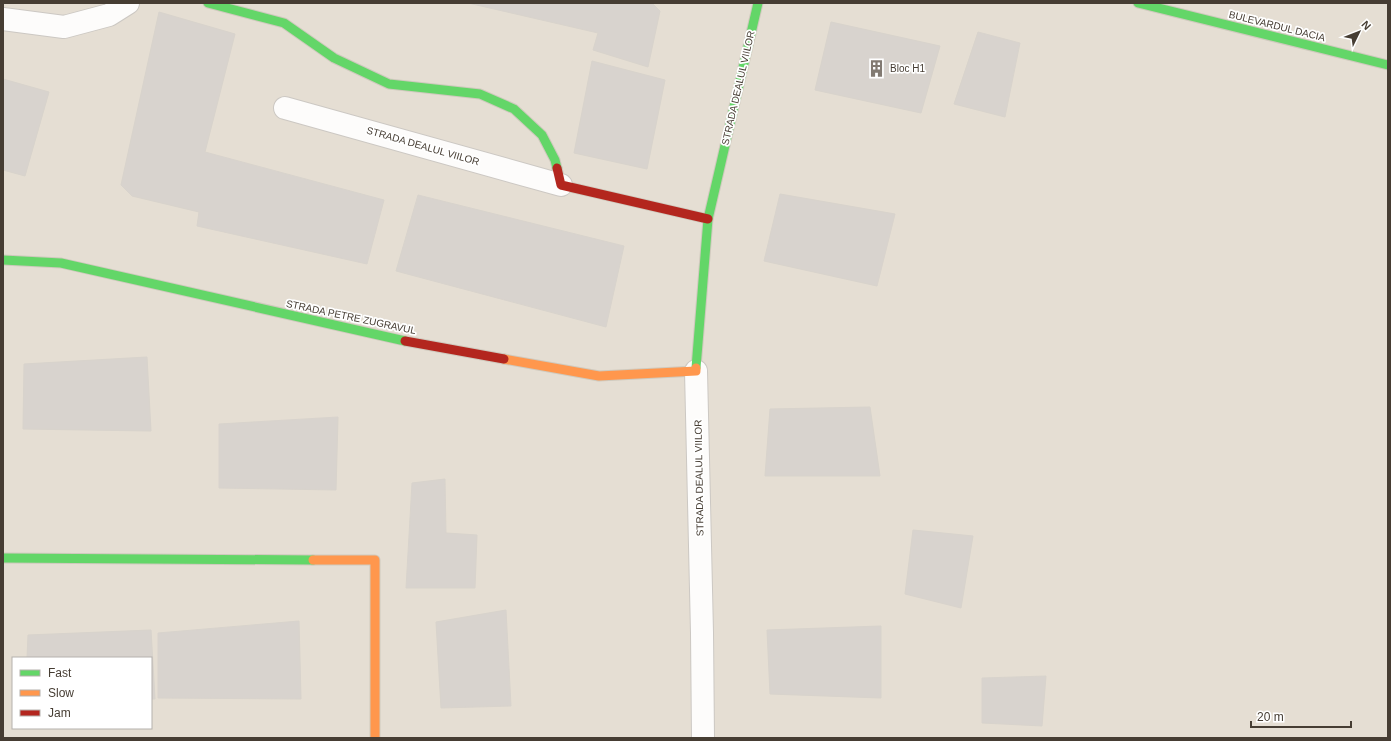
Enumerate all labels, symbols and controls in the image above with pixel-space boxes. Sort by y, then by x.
street label: BULEVARDUL DACIA [1228,9,1327,43]
north arrow [1339,12,1379,52]
text: N [1359,18,1373,32]
street label: STRADA DEALUL VIILOR [719,30,757,146]
building icon: Bloc H1 [867,58,887,78]
place label: Bloc H1 [890,63,925,74]
street label: STRADA DEALUL VIILOR [365,125,481,167]
street label: STRADA PETRE ZUGRAVUL [285,298,417,336]
street label: STRADA DEALUL VIILOR [692,419,706,537]
legend [12,657,152,729]
text: Fast [48,666,72,680]
text: Slow [48,686,74,700]
scale bar [1251,703,1351,729]
text: Jam [48,706,71,720]
text: 20 m [1257,710,1284,724]

